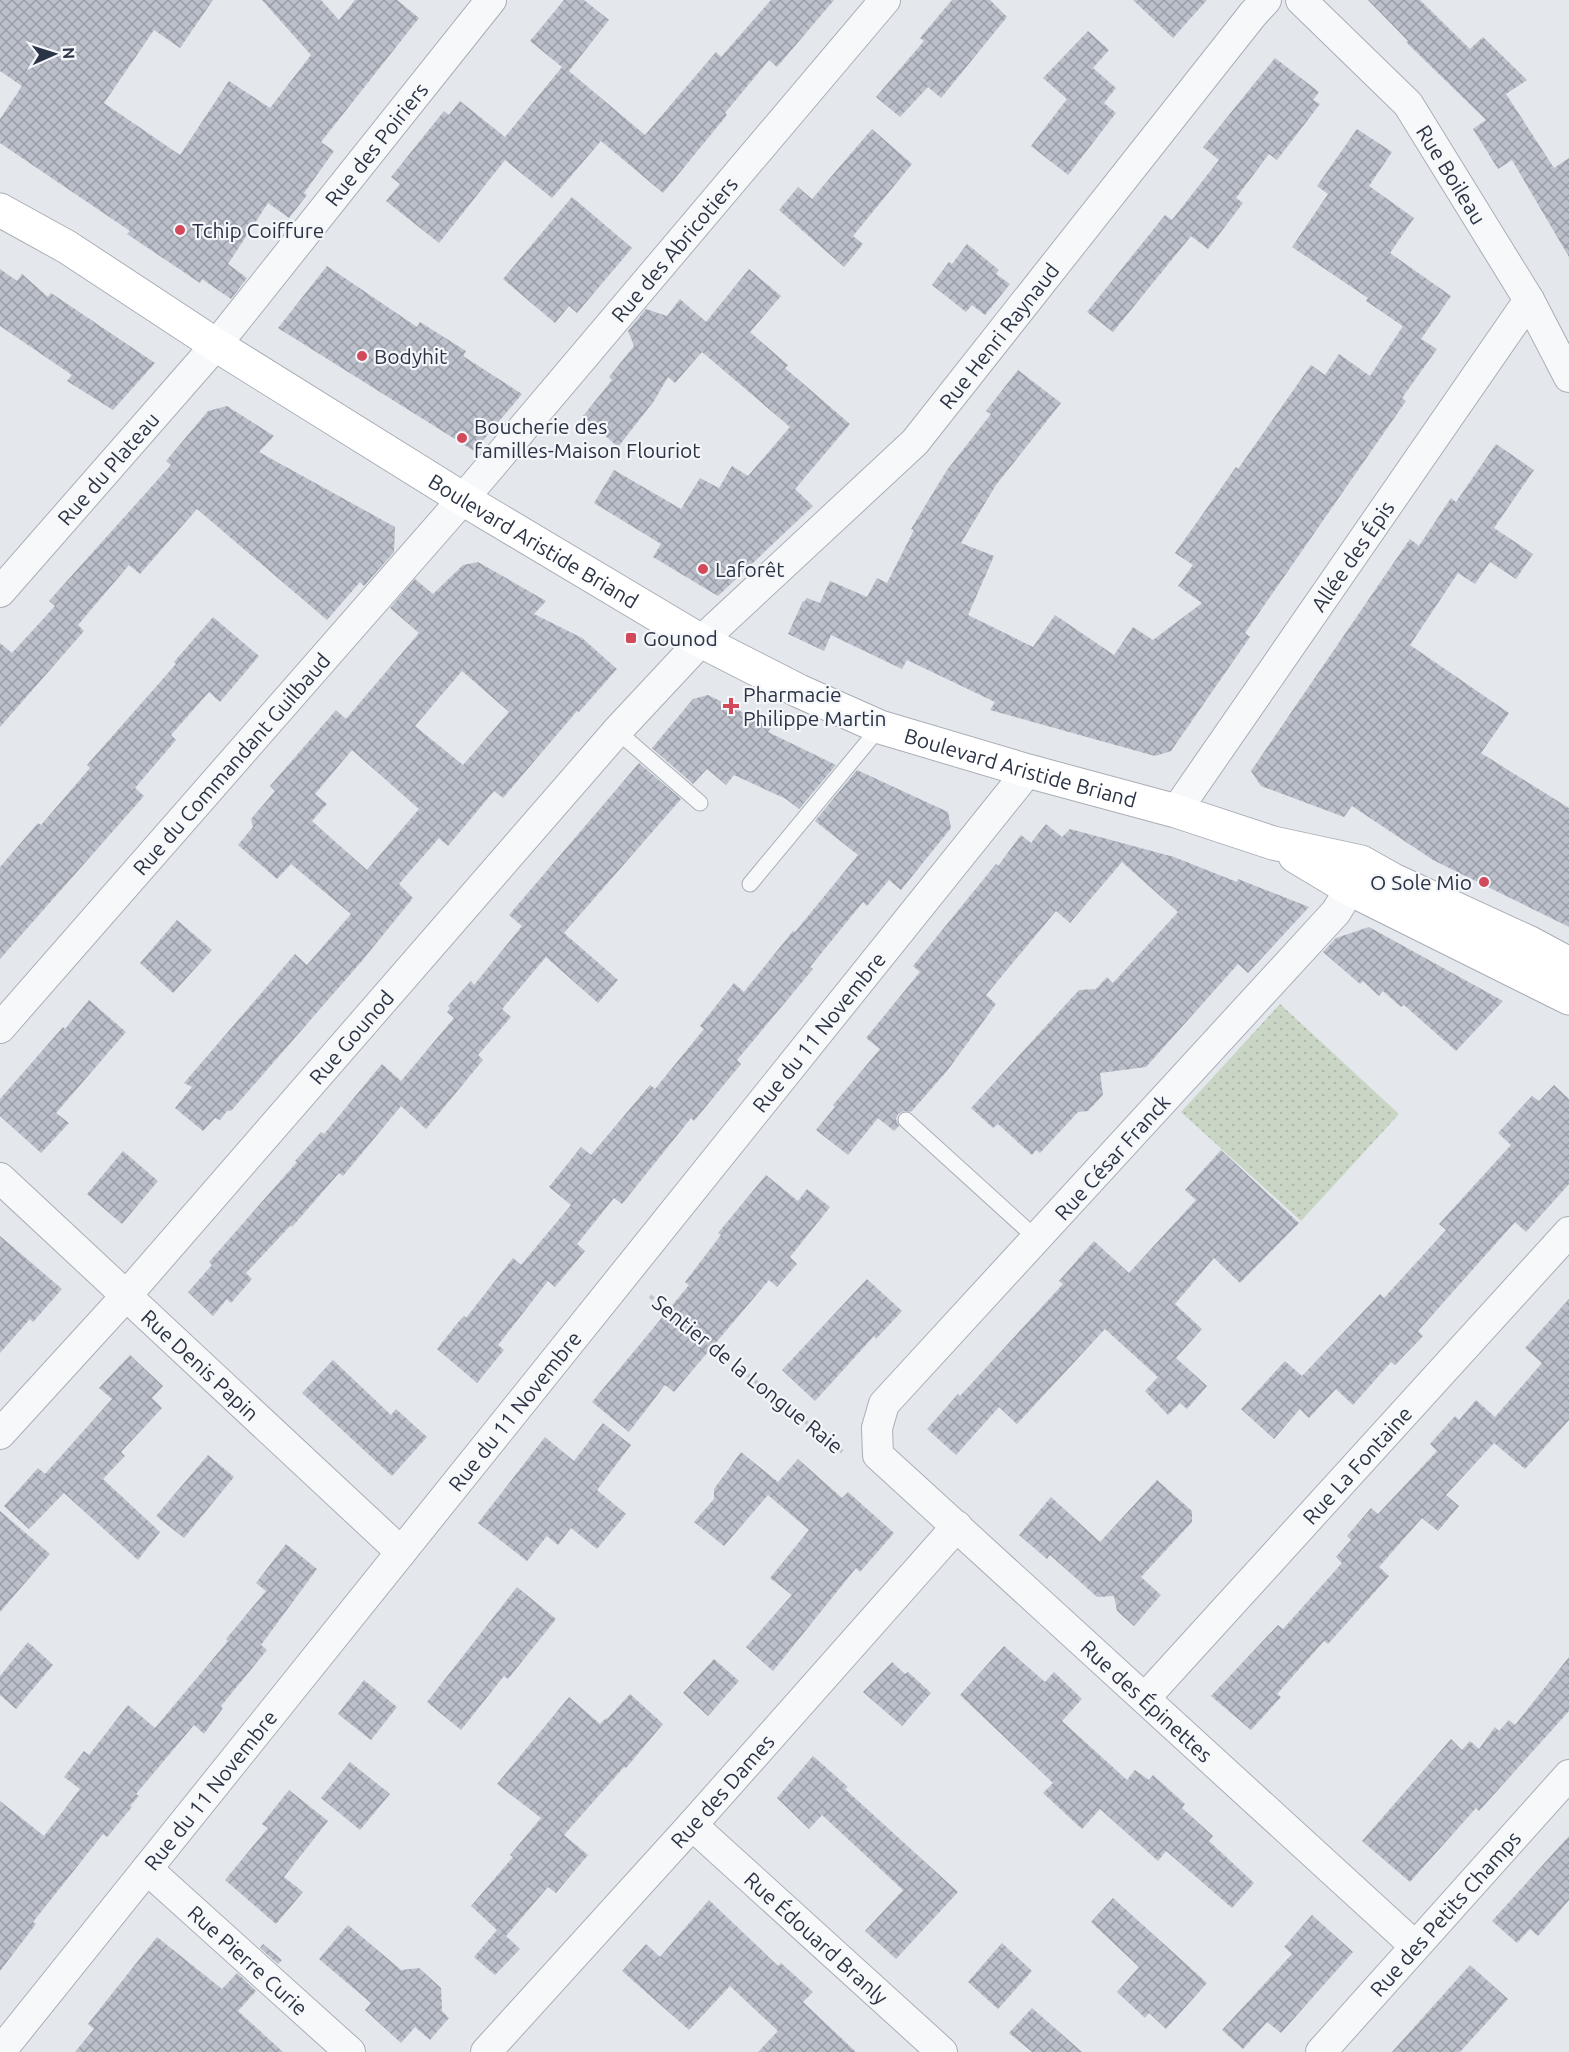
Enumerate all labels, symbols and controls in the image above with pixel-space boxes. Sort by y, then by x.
north arrow [24,24,84,84]
text: N [60,47,78,60]
street label: Rue des Poiriers [320,78,433,211]
street label: Rue Boileau [1412,120,1491,228]
street label: Rue des Abricotiers [606,172,742,327]
place label: Tchip Coiffure [192,218,324,242]
marker: Tchip Coiffure [173,223,187,237]
street label: Rue Henri Raynaud [934,258,1064,413]
place label: Bodyhit [374,344,447,368]
marker: Bodyhit [355,349,369,363]
street label: Rue du Plateau [52,407,164,530]
place label: Boucherie des familles-Maison Flouriot [474,414,701,462]
marker: Boucherie des familles-Maison Flouriot [455,431,469,445]
street label: Boulevard Aristide Briand [424,469,643,613]
street label: Allée des Épis [1306,496,1399,616]
place label: Laforêt [715,557,785,581]
marker: Laforêt [696,562,710,576]
place label: Gounod [643,626,718,650]
marker: Gounod [624,631,638,645]
street label: Rue du Commandant Guilbaud [128,648,335,880]
place label: Pharmacie Philippe Martin [743,682,887,730]
marker: Pharmacie Philippe Martin [724,699,738,713]
street label: Boulevard Aristide Briand [902,723,1139,812]
place label: O Sole Mio [1370,870,1472,894]
marker: O Sole Mio [1477,875,1491,889]
street label: Rue du 11 Novembre [747,947,890,1117]
street label: Rue Gounod [304,985,398,1089]
street label: Rue César Franck [1049,1089,1175,1225]
street label: Sentier de la Longue Raie [648,1290,848,1458]
street label: Rue Denis Papin [137,1304,264,1425]
street label: Rue du 11 Novembre [443,1326,586,1496]
street label: Rue La Fontaine [1297,1401,1417,1529]
street label: Rue des Épinettes [1076,1635,1217,1767]
street label: Rue du 11 Novembre [139,1705,282,1875]
street label: Rue des Dames [665,1729,779,1853]
street label: Rue des Petits Champs [1365,1826,1525,2001]
street label: Rue Édouard Branly [740,1867,893,2009]
street label: Rue Pierre Curie [183,1900,313,2020]

